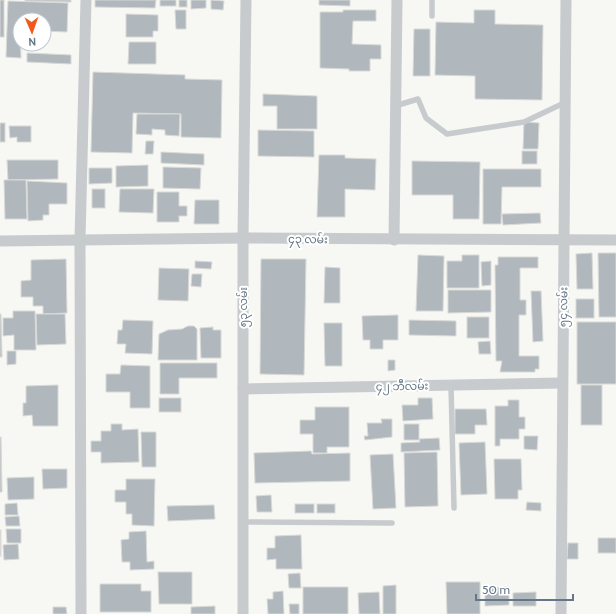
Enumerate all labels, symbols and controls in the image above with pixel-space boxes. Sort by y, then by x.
north arrow [12,12,52,52]
text: N [28,35,36,49]
street label: ၄၃ လမ်း [288,232,328,248]
street label: ၅၃ လမ်း [236,287,252,327]
street label: ၅၄ လမ်း [556,287,572,327]
street label: ၄၂ ဘီလမ်း [376,379,429,395]
scale bar [476,576,573,602]
text: 50 m [482,582,510,597]

